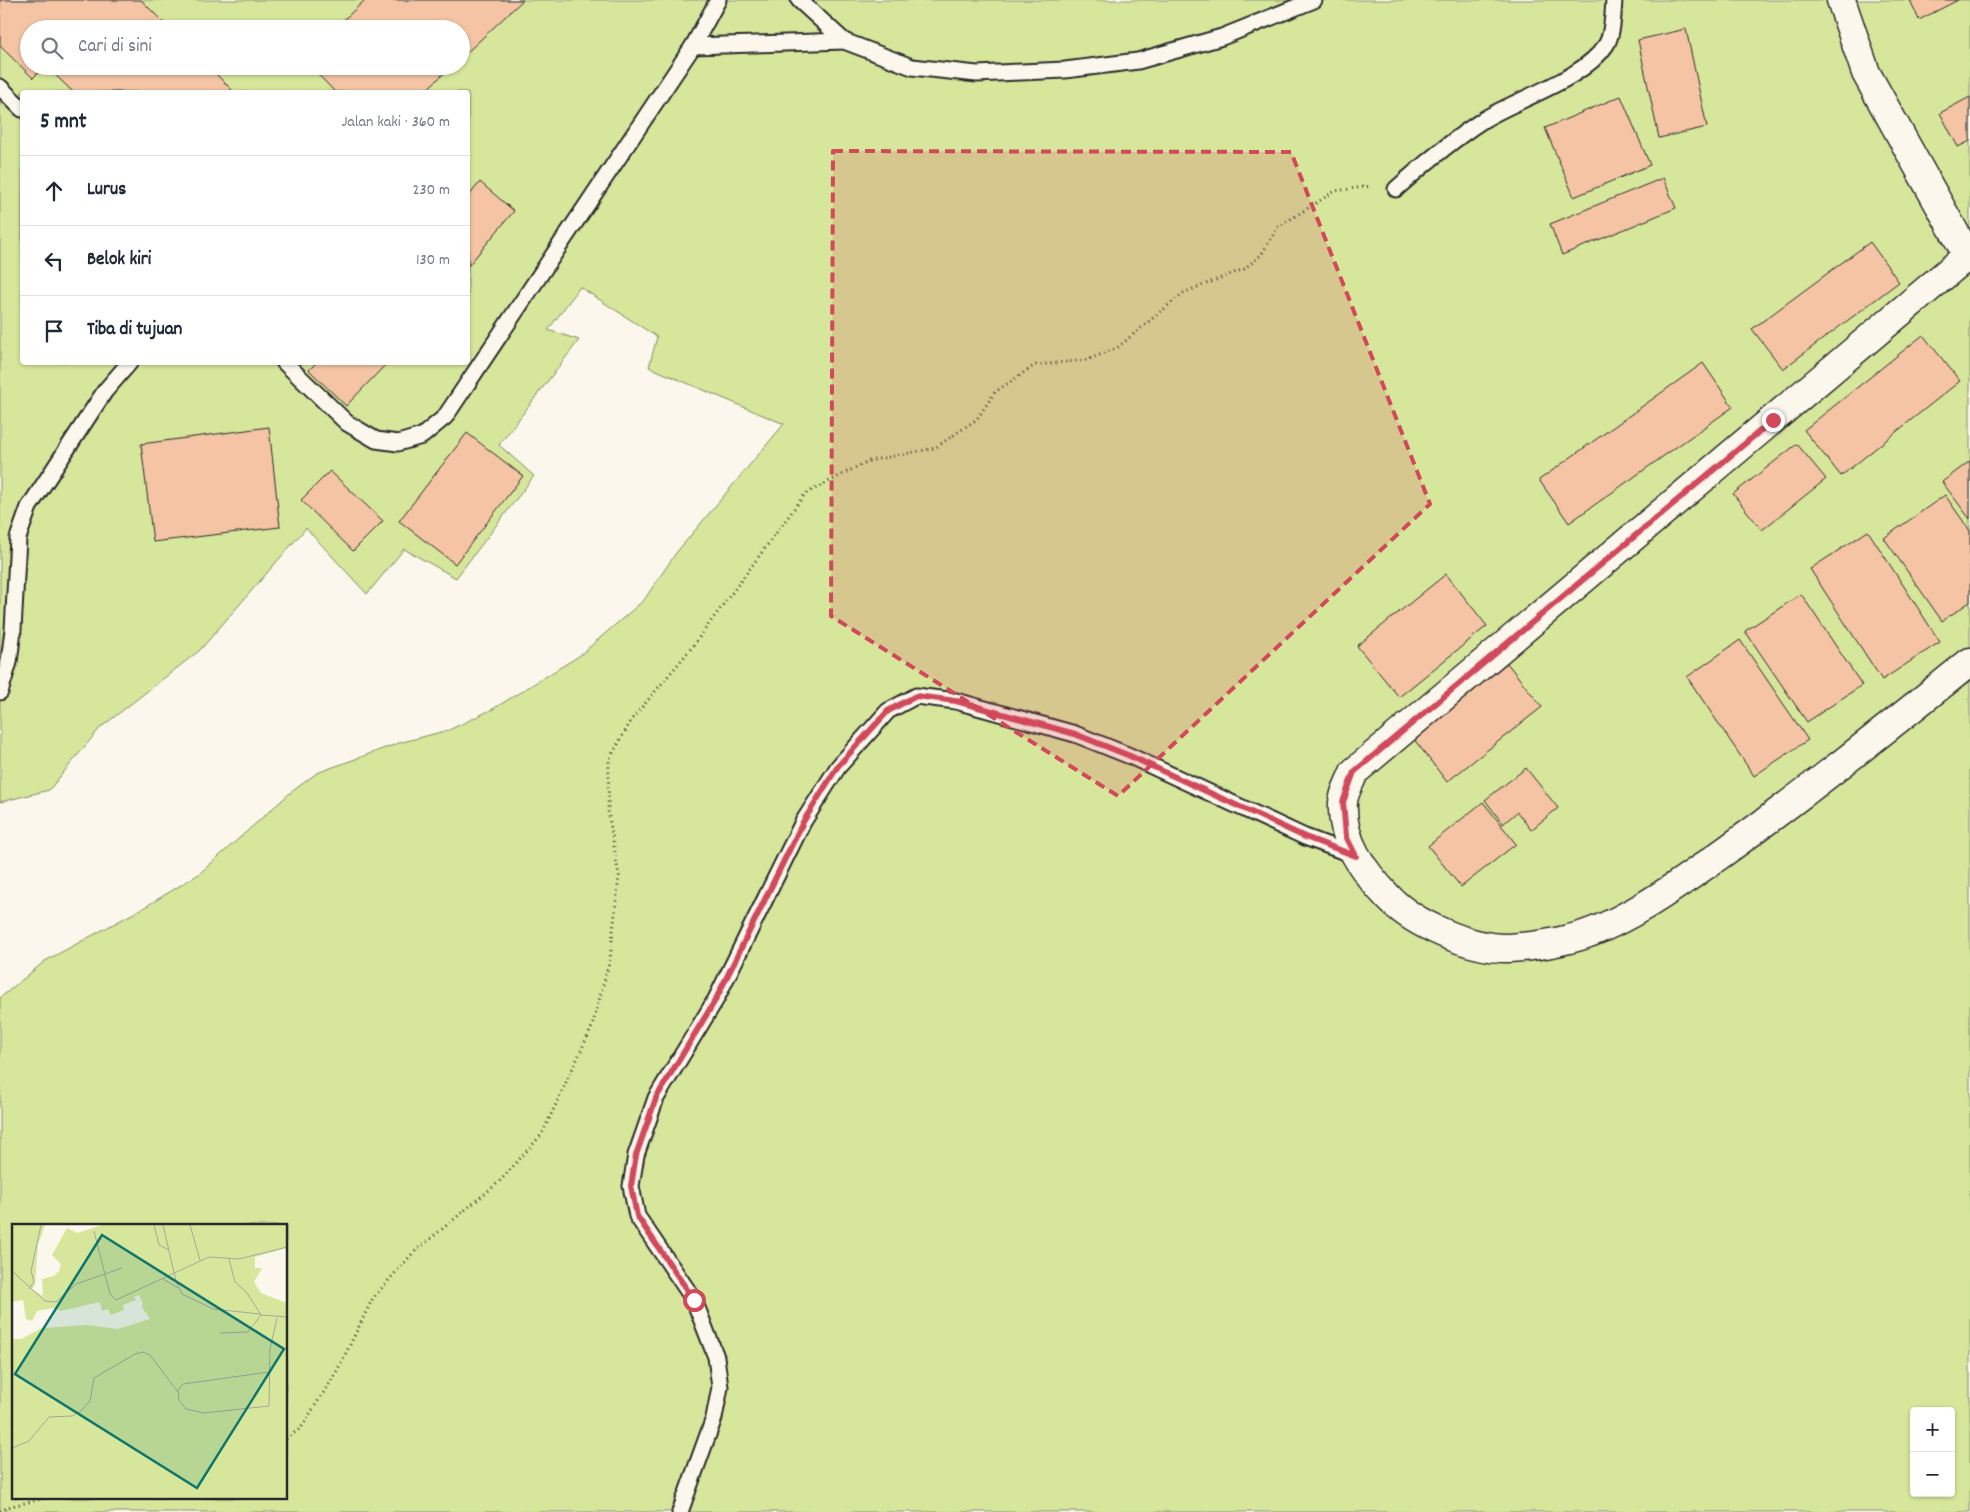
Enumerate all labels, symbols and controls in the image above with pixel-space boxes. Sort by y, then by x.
search box [20,20,470,75]
icon: search [38,34,66,62]
text: Cari di sini [78,34,152,61]
text: 5 mnt [40,108,86,138]
text: Jalan kaki · 360 m [341,111,450,134]
icon: ahead [40,177,68,205]
text: Lurus [87,177,126,204]
text: 230 m [413,179,450,202]
icon: left [40,247,68,275]
text: Belok kiri [87,247,151,274]
text: 130 m [416,249,450,272]
icon: arrive [40,317,68,345]
text: Tiba di tujuan [87,317,182,344]
route end [1762,409,1785,432]
inset map [12,1224,288,1500]
route start [683,1289,706,1312]
map controls [1910,1407,1955,1497]
button: + [1910,1407,1955,1452]
button: − [1910,1452,1955,1497]

